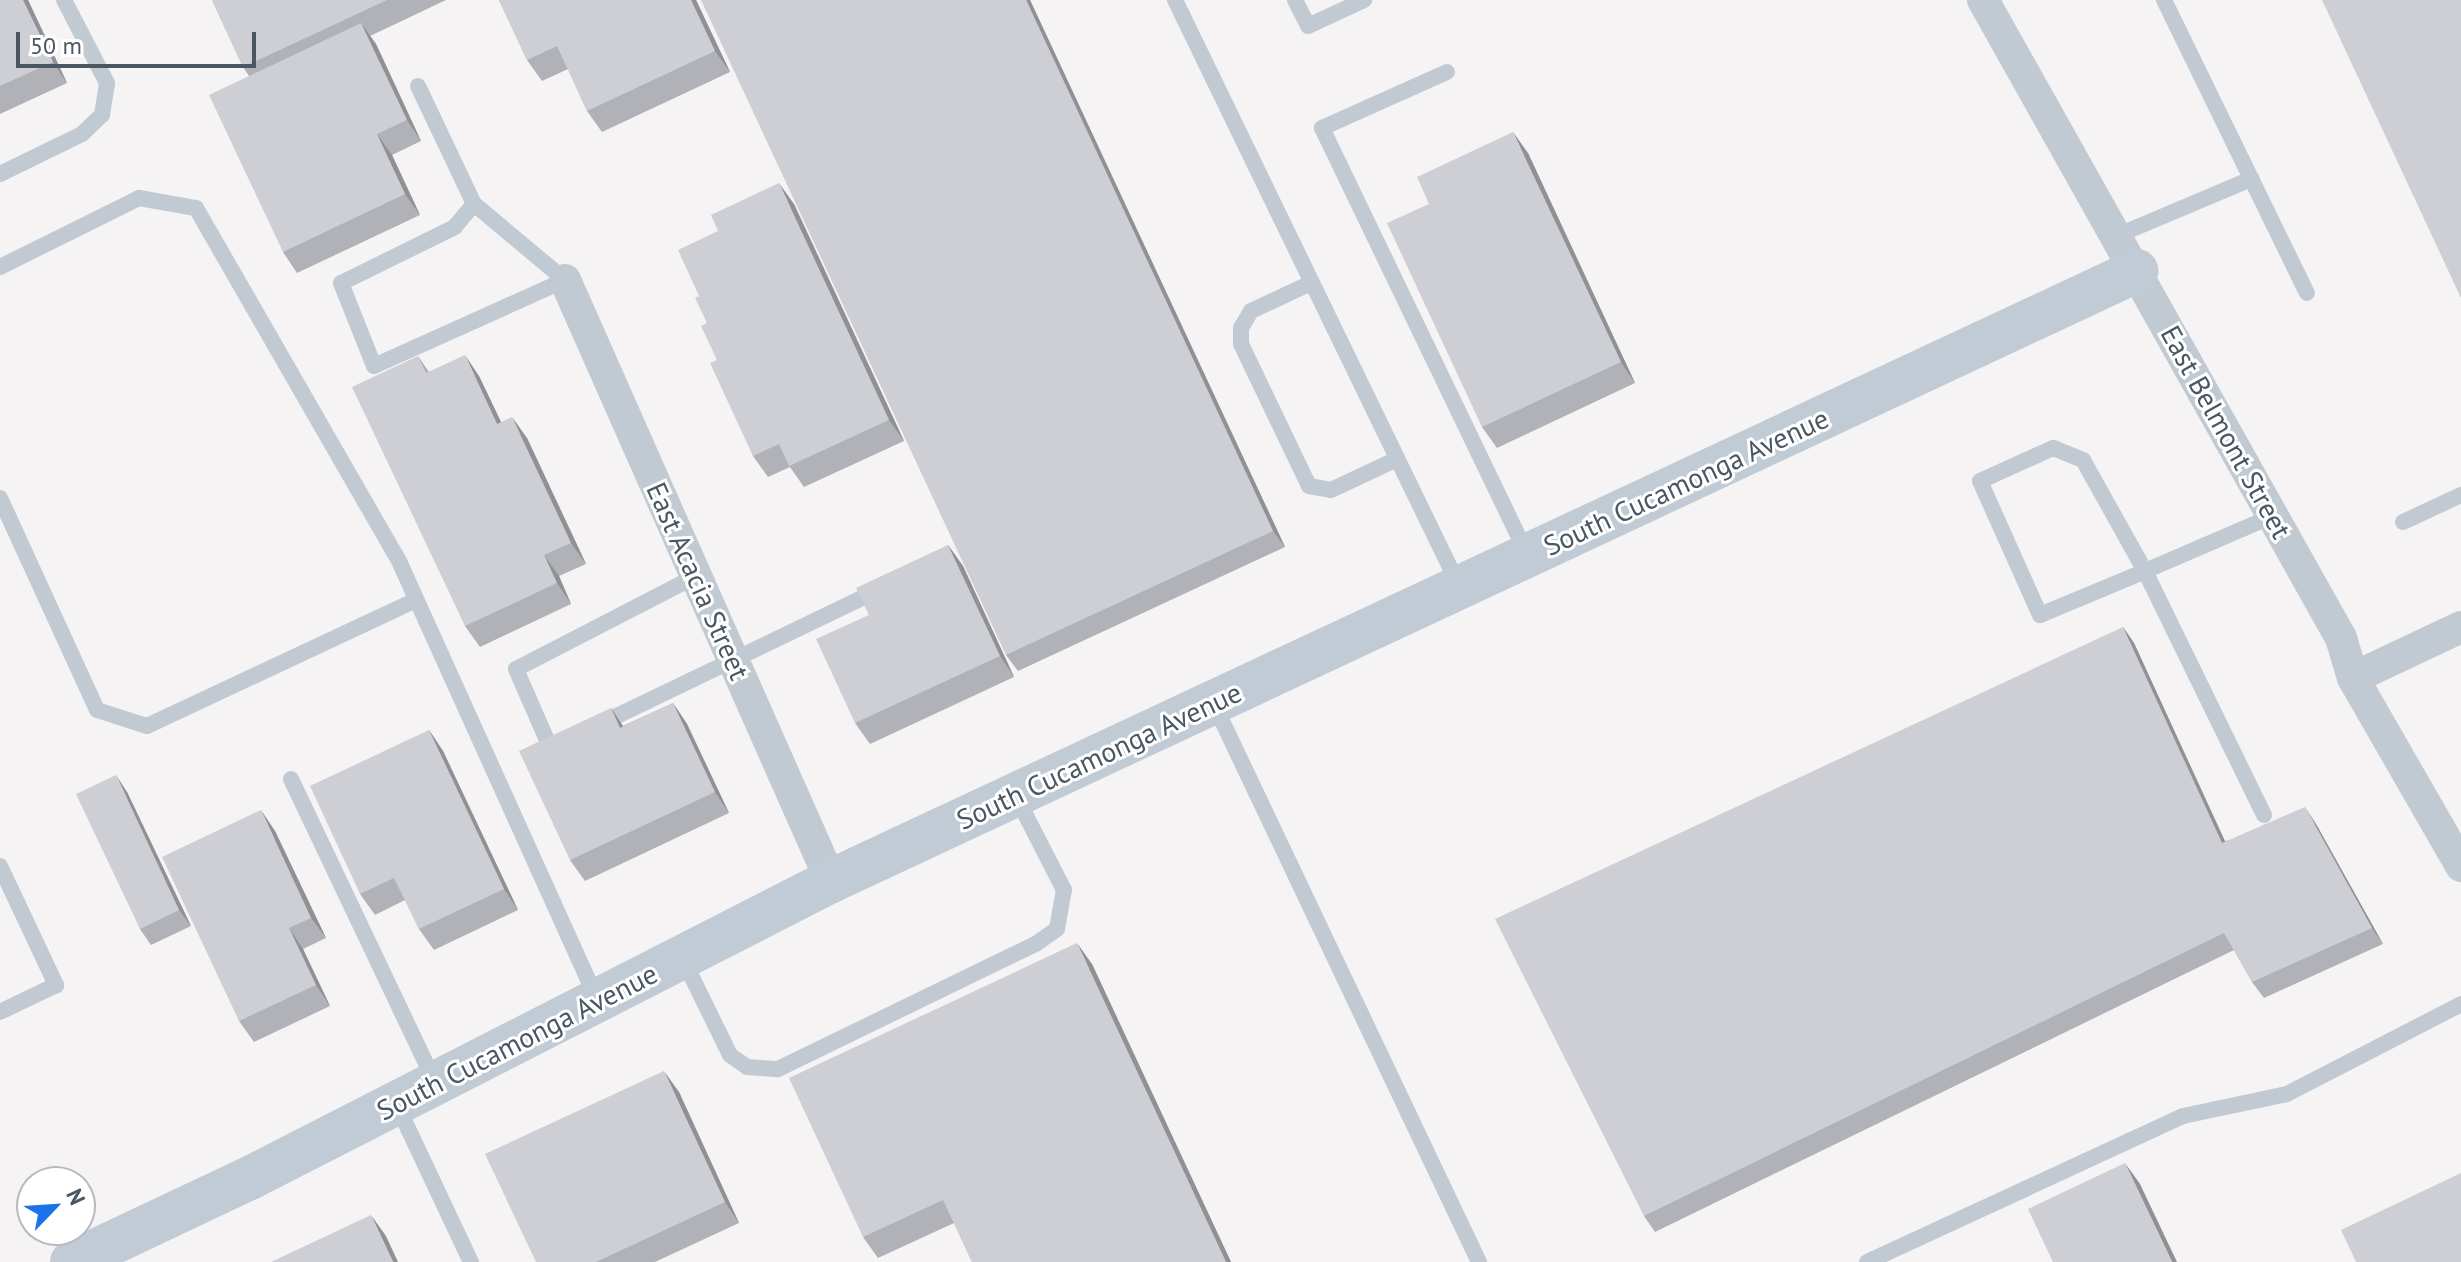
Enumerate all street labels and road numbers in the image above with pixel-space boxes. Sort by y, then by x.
street label: East Belmont Street [2154,320,2298,544]
street label: South Cucamonga Avenue [1538,401,1834,563]
street label: East Acacia Street [639,477,757,685]
street label: South Cucamonga Avenue [951,675,1247,837]
street label: South Cucamonga Avenue [371,956,663,1128]

